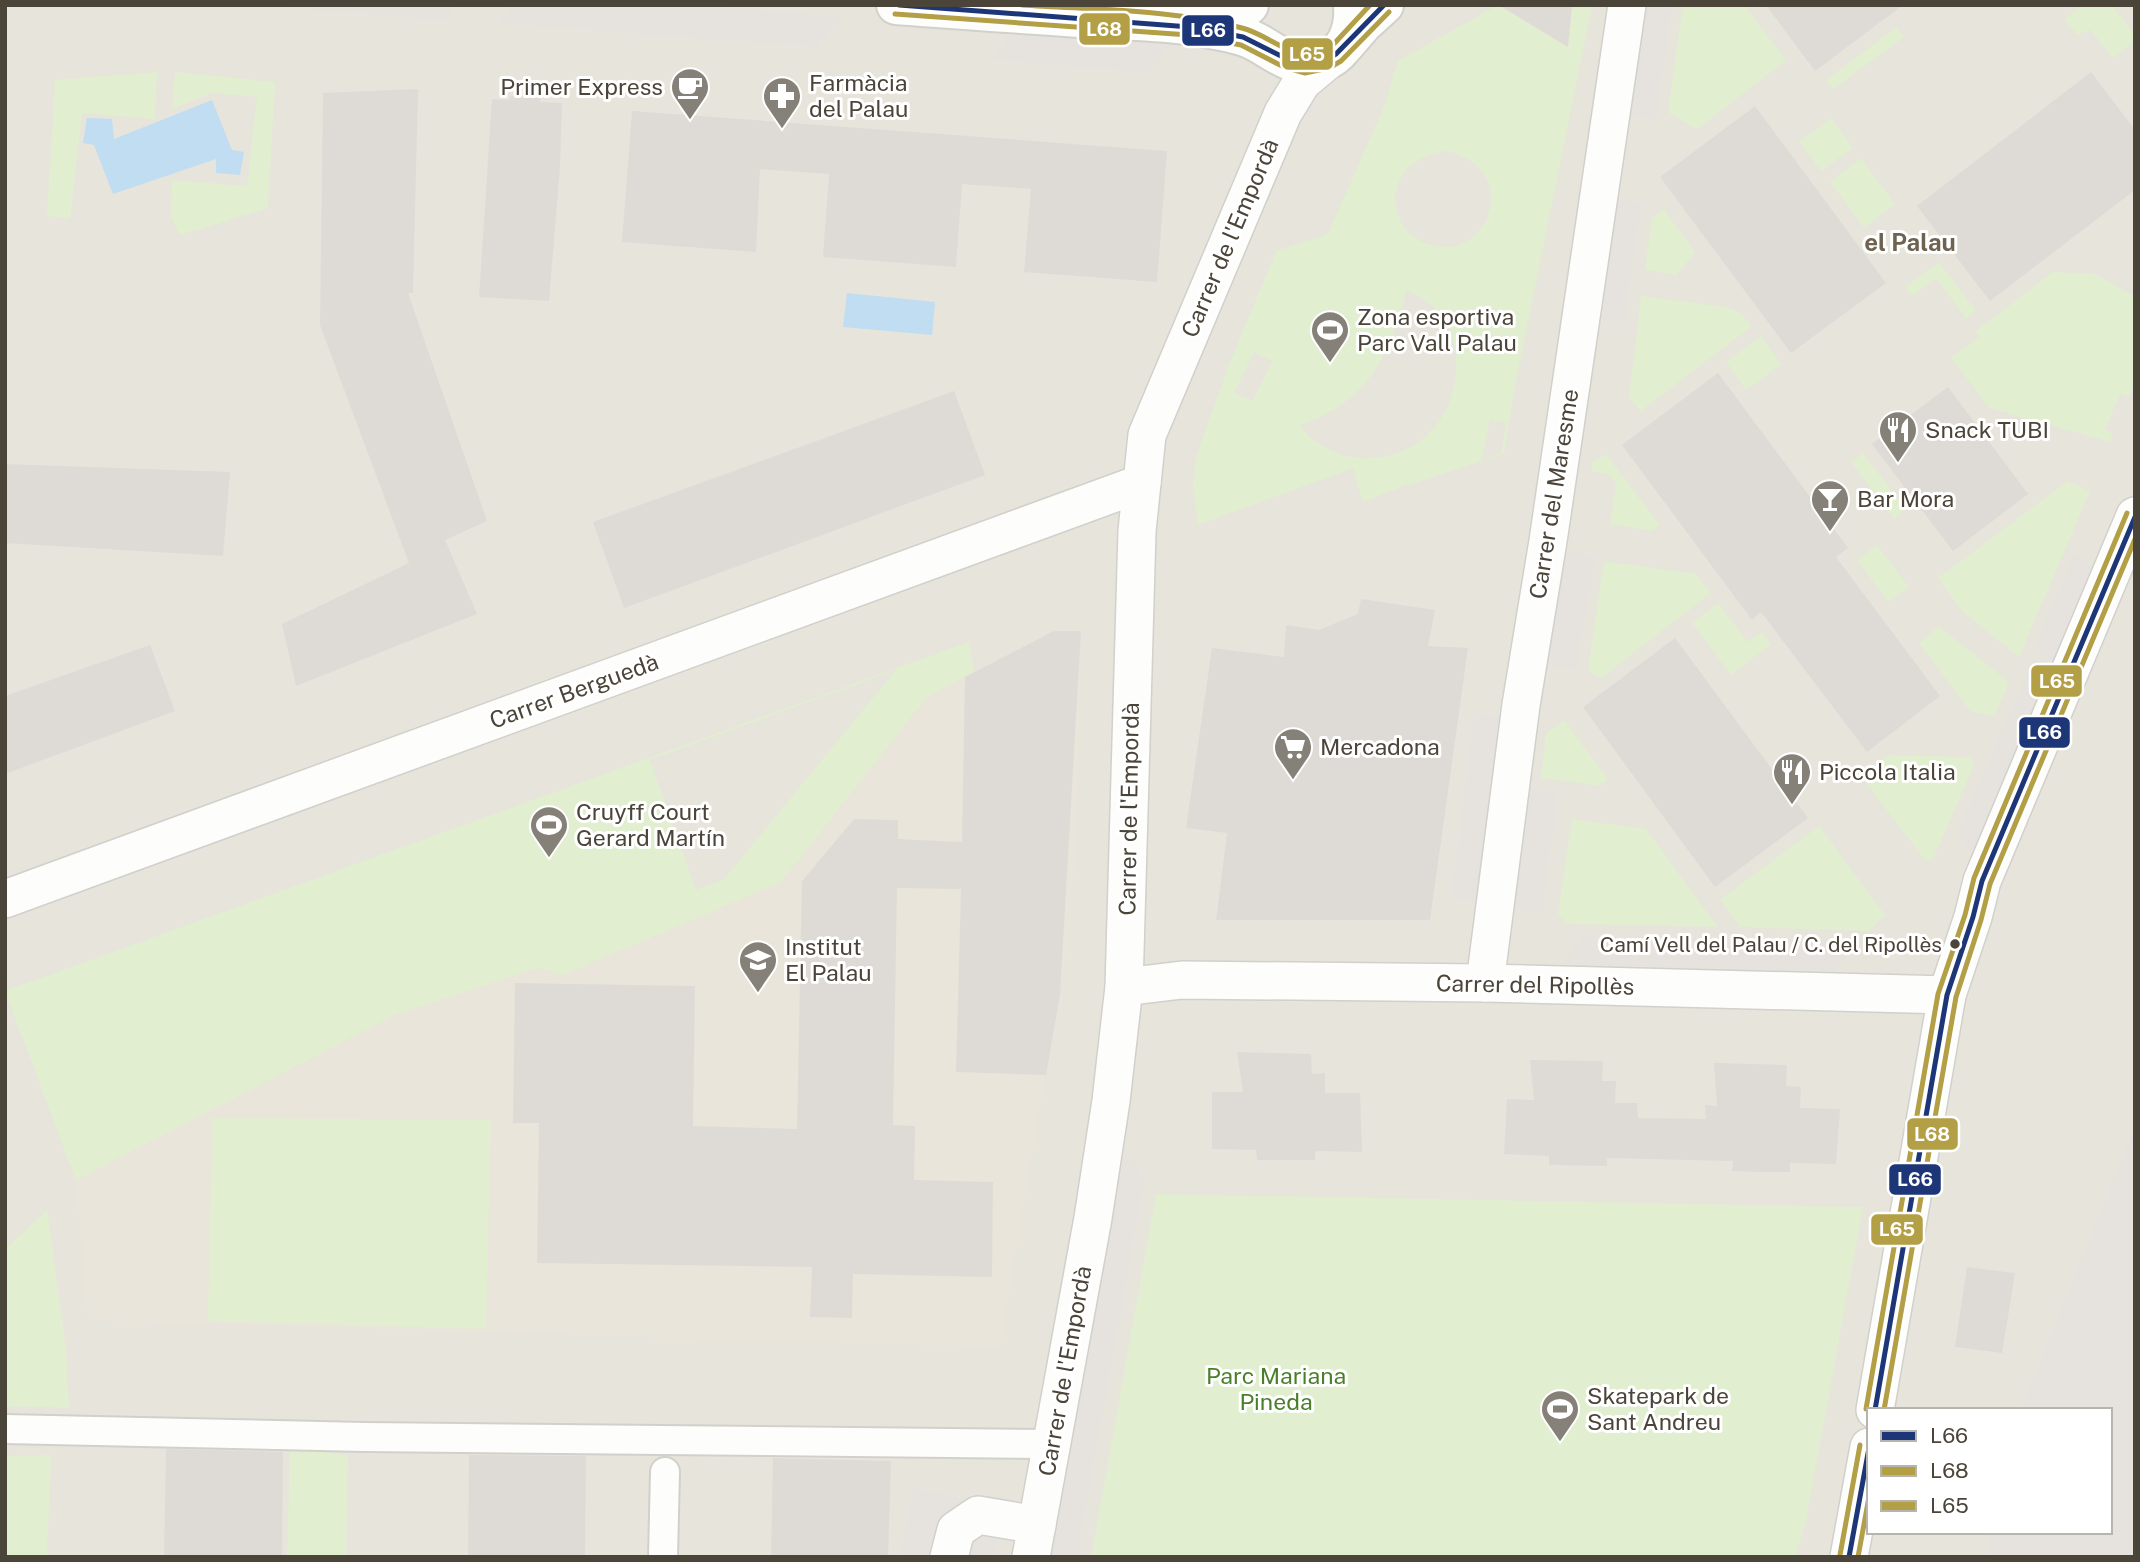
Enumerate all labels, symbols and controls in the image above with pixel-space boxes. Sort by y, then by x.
line badge: L68 [1078,12,1131,46]
line badge: L66 [1181,14,1235,47]
text: L68 [1086,18,1122,40]
text: L66 [1190,19,1226,41]
line badge: L65 [1281,37,1334,71]
text: L65 [1289,43,1325,65]
cafe icon: Primer Express [669,66,711,121]
place label: Farmàcia del Palau [809,69,908,122]
place label: Primer Express [500,73,663,100]
pharmacy icon: Farmàcia del Palau [761,75,803,130]
street label: Carrer de l'Empordà [1175,134,1284,341]
district label: el Palau [1864,228,1956,256]
place label: Zona esportiva Parc Vall Palau [1357,303,1517,356]
sports icon: Zona esportiva Parc Vall Palau [1309,309,1351,364]
street label: Carrer del Maresme [1524,387,1583,601]
restaurant icon: Snack TUBI [1877,409,1919,464]
place label: Snack TUBI [1925,416,2049,443]
bar icon: Bar Mora [1809,478,1851,533]
place label: Bar Mora [1857,485,1954,512]
street label: Carrer Berguedà [486,647,662,734]
line badge: L65 [2030,664,2083,698]
text: L65 [2039,670,2075,692]
street label: Carrer de l'Empordà [1113,702,1144,916]
line badge: L66 [2018,716,2071,749]
text: L66 [2026,721,2062,743]
supermarket icon: Mercadona [1272,726,1314,781]
place label: Mercadona [1320,733,1440,760]
restaurant icon: Piccola Italia [1771,751,1813,806]
place label: Piccola Italia [1819,758,1956,785]
place label: Cruyff Court Gerard Martín [576,798,725,851]
sports icon: Cruyff Court Gerard Martín [528,804,570,859]
place label: Camí Vell del Palau / C. del Ripollès [1600,932,1942,957]
place label: Institut El Palau [785,933,872,986]
marker: Camí Vell del Palau / C. del Ripollès [1948,937,1962,951]
school or university icon: Institut El Palau [737,939,779,994]
street label: Carrer del Ripollès [1436,969,1634,1000]
line badge: L68 [1906,1117,1959,1151]
text: L68 [1914,1123,1950,1145]
line badge: L66 [1888,1163,1942,1196]
text: L66 [1897,1168,1933,1190]
line badge: L65 [1870,1213,1924,1246]
text: L65 [1879,1218,1915,1240]
street label: Carrer de l'Empordà [1033,1264,1096,1478]
park label: Parc Mariana Pineda [1206,1362,1346,1415]
place label: Skatepark de Sant Andreu [1587,1382,1729,1435]
sports icon: Skatepark de Sant Andreu [1539,1388,1581,1443]
legend [1867,1408,2112,1534]
text: L66 [1930,1423,1968,1448]
text: L68 [1930,1458,1969,1483]
text: L65 [1930,1493,1969,1518]

